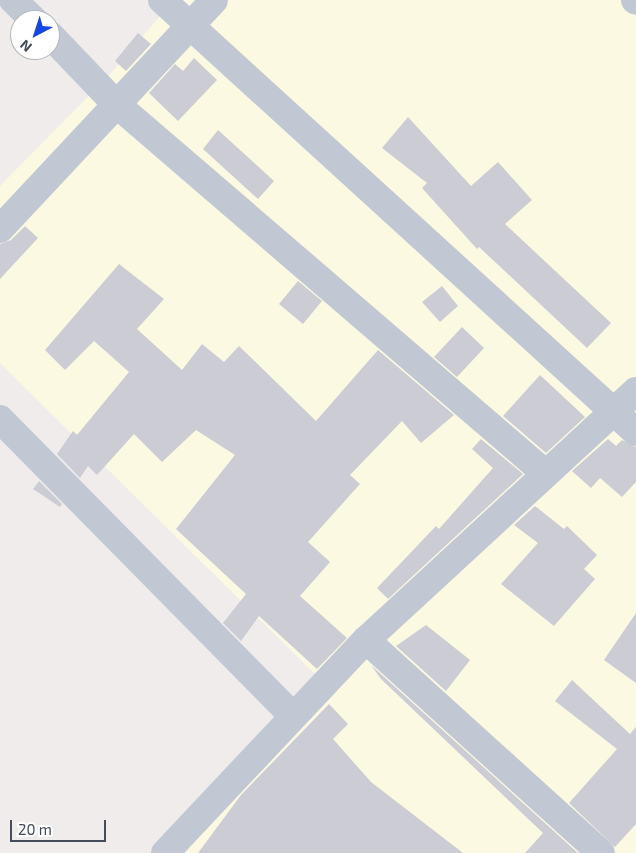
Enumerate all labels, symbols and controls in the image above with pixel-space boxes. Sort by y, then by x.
north arrow [10,10,60,60]
text: N [16,36,35,56]
scale bar [12,810,109,842]
text: 20 m [18,820,52,838]

